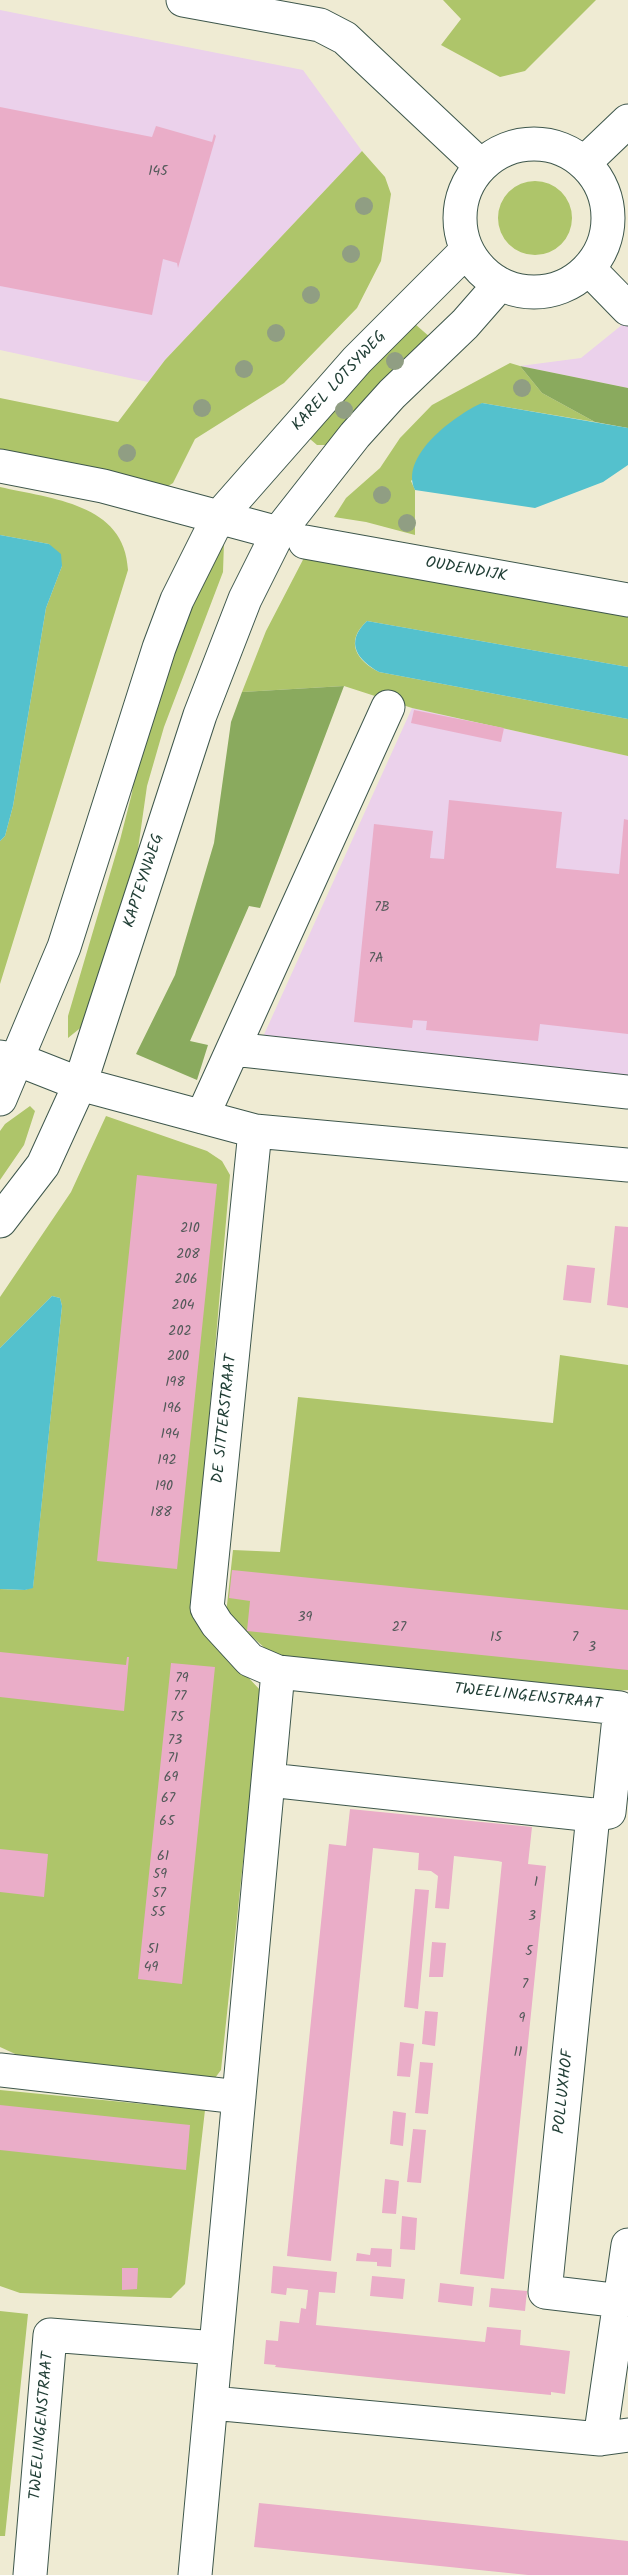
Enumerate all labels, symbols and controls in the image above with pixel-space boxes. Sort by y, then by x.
house number: 145 [148,165,168,181]
street label: KAREL LOTSYWEG [289,328,391,436]
street label: OUDENDIJK [424,554,508,588]
street label: KAPTEYNWEG [121,832,169,930]
house number: 7B [374,901,390,917]
house number: 7A [369,952,383,968]
house number: 210 [180,1222,200,1238]
house number: 208 [176,1248,200,1264]
house number: 206 [175,1273,197,1289]
house number: 204 [172,1299,194,1315]
house number: 202 [168,1325,192,1341]
house number: 200 [167,1350,189,1366]
street label: DE SITTERSTRAAT [210,1353,242,1485]
house number: 198 [165,1376,185,1392]
house number: 196 [162,1402,182,1418]
house number: 194 [161,1428,179,1444]
house number: 192 [157,1454,177,1470]
house number: 190 [155,1480,173,1496]
house number: 188 [150,1506,172,1522]
house number: 39 [298,1611,312,1627]
house number: 27 [392,1621,406,1637]
house number: 15 [490,1631,502,1647]
house number: 7 [572,1631,578,1647]
house number: 3 [588,1641,596,1657]
house number: 79 [175,1672,189,1688]
street label: TWEELINGENSTRAAT [453,1681,603,1715]
house number: 77 [174,1690,186,1706]
house number: 75 [170,1711,184,1727]
house number: 73 [168,1734,182,1750]
house number: 71 [168,1752,178,1768]
house number: 69 [164,1771,178,1787]
house number: 67 [161,1792,175,1808]
house number: 65 [159,1815,175,1831]
house number: 61 [157,1850,169,1866]
house number: 59 [153,1868,167,1884]
house number: 1 [534,1876,538,1892]
house number: 57 [152,1887,166,1903]
house number: 55 [150,1906,166,1922]
house number: 3 [528,1910,536,1926]
house number: 51 [147,1943,159,1959]
house number: 5 [525,1945,533,1961]
house number: 49 [144,1961,158,1977]
house number: 7 [522,1978,528,1994]
house number: 9 [519,2012,525,2028]
house number: 11 [514,2046,522,2062]
street label: POLLUXHOF [551,2049,579,2135]
street label: TWEELINGENSTRAAT [27,2351,59,2501]

